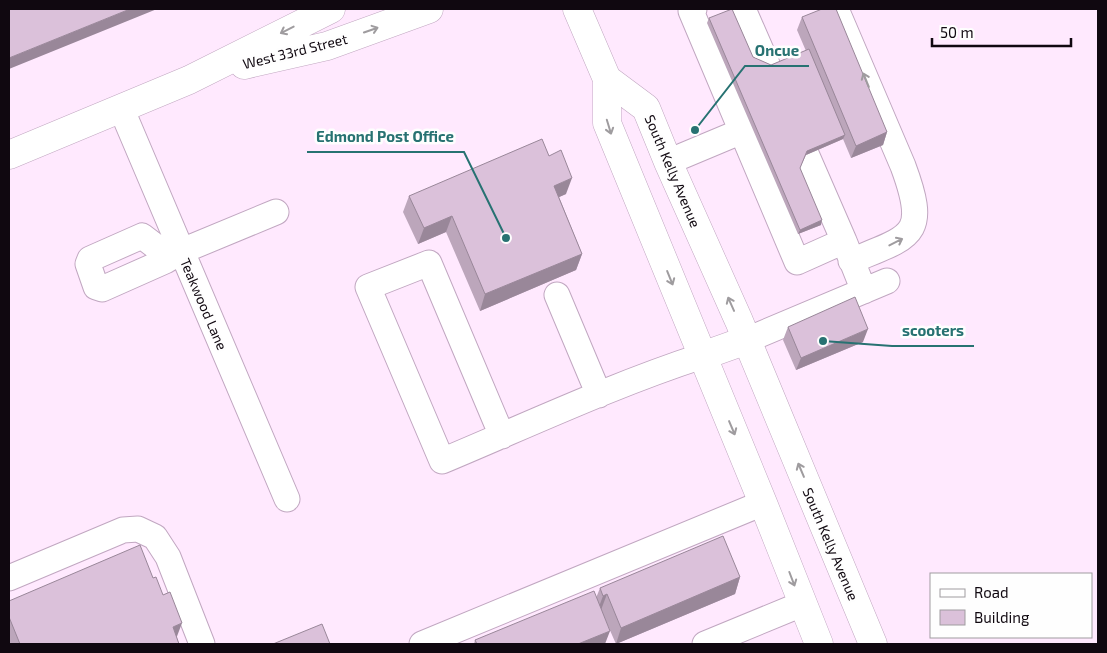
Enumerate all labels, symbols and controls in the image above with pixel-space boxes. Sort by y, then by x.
scale bar [932,15,1071,47]
text: 50 m [940,23,974,41]
one-way arrow [363,25,379,35]
one-way arrow [280,26,295,36]
street label: West 33rd Street [241,30,349,72]
callout: Oncue [745,36,809,66]
text: Oncue [755,41,799,59]
one-way arrow [860,73,870,88]
street label: South Kelly Avenue [642,112,704,230]
one-way arrow [605,119,615,135]
callout: Edmond Post Office [307,122,464,152]
text: Edmond Post Office [316,127,454,145]
one-way arrow [888,237,903,246]
street label: Teakwood Lane [177,256,231,352]
one-way arrow [665,270,675,285]
one-way arrow [726,297,736,312]
callout: scooters [892,316,974,346]
text: scooters [902,321,964,339]
one-way arrow [727,420,737,435]
one-way arrow [795,463,805,478]
street label: South Kelly Avenue [800,485,862,603]
one-way arrow [788,571,797,586]
legend [930,573,1092,638]
text: Road [974,583,1009,601]
text: Building [974,608,1030,626]

